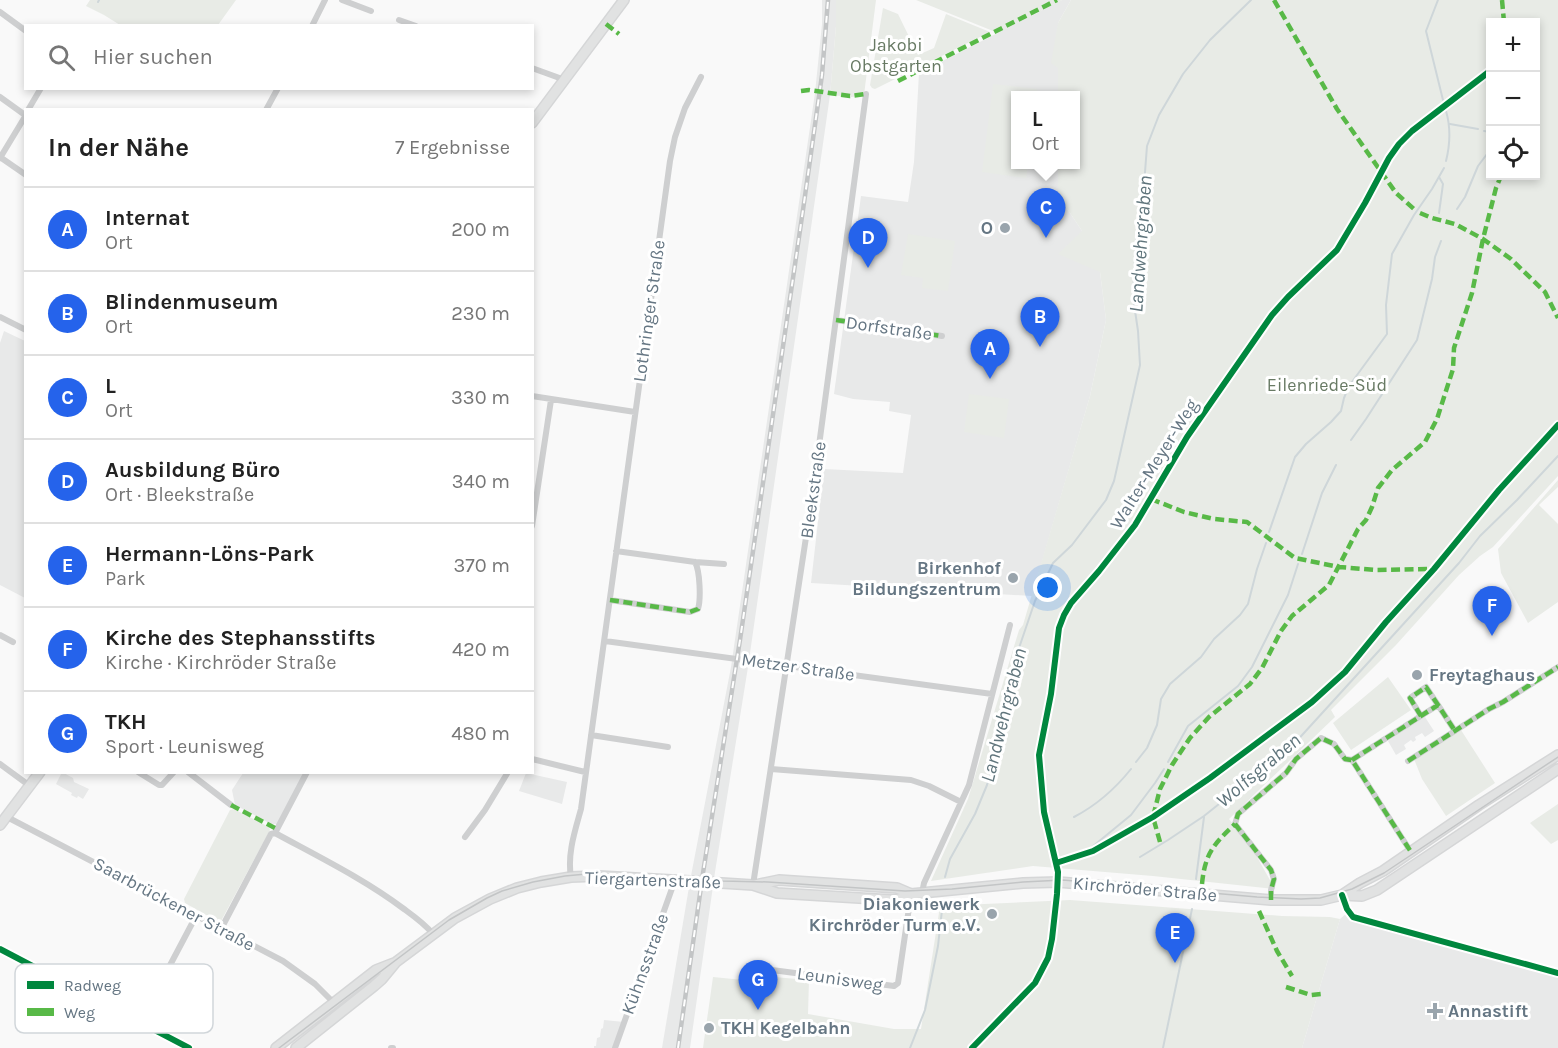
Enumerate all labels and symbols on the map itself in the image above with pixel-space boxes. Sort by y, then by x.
park label: Jakobi Obstgarten [850,34,942,77]
water label: Landwehrgraben [1124,175,1157,313]
pin: C [1026,188,1066,238]
place label: O [981,217,993,239]
pin: D [848,218,888,268]
marker: O [998,221,1012,235]
street label: Lothringer Straße [628,239,670,383]
pin: B [1020,298,1060,347]
street label: Dorfstraße [844,311,934,345]
pin: A [970,330,1010,379]
park label: Eilenriede-Süd [1267,374,1387,396]
street label: Walter-Meyer-Weg [1105,395,1203,533]
street label: Bleekstraße [795,440,831,540]
place label: Birkenhof Bildungszentrum [852,557,1001,600]
marker: Birkenhof Bildungszentrum [1006,571,1020,585]
your location [1033,573,1062,602]
pin: F [1472,586,1512,636]
water label: Landwehrgraben [976,646,1031,785]
street label: Metzer Straße [740,648,856,686]
place label: Freytaghaus [1429,664,1535,686]
marker: Freytaghaus [1410,668,1424,682]
water label: Wolfsgraben [1211,728,1305,812]
street label: Saarbrückener Straße [90,852,258,956]
street label: Tiergartenstraße [585,867,721,893]
street label: Kirchröder Straße [1072,872,1218,906]
place label: Diakoniewerk Kirchröder Turm e.V. [809,893,980,936]
marker: Diakoniewerk Kirchröder Turm e.V. [985,907,999,921]
street label: Kühnsstraße [617,910,673,1018]
pin: E [1156,914,1194,963]
pin: G [738,960,777,1010]
street label: Leunisweg [796,962,884,996]
legend [15,964,213,1033]
text: Radweg [64,976,121,995]
place label: Annastift [1448,1000,1528,1022]
marker: Annastift [1426,1002,1444,1020]
text: Weg [64,1003,95,1022]
place label: TKH Kegelbahn [721,1017,850,1039]
marker: TKH Kegelbahn [702,1021,716,1035]

